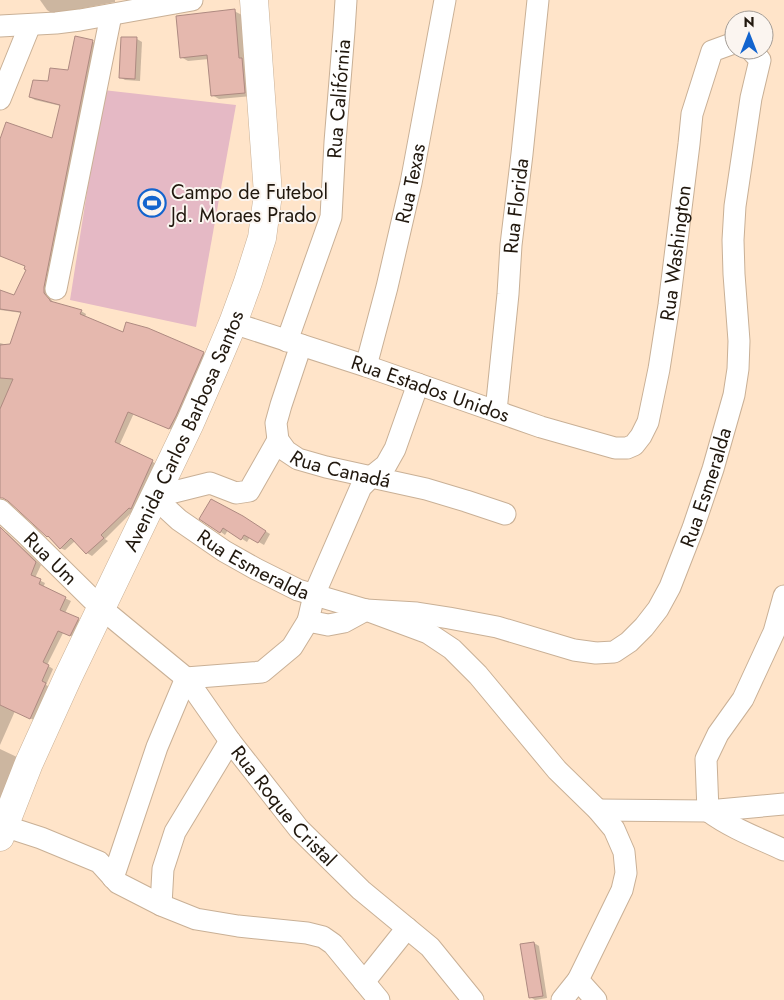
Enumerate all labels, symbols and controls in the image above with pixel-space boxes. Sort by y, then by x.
north arrow [724,10,774,60]
text: N [743,12,755,32]
street label: Rua Califórnia [320,38,358,159]
street label: Rua Texas [388,141,433,226]
street label: Rua Florida [496,157,536,255]
place label: Campo de Futebol Jd. Moraes Prado [168,178,328,230]
street label: Rua Washington [653,183,699,323]
sports icon: Campo de Futebol Jd. Moraes Prado [137,188,167,218]
street label: Avenida Carlos Barbosa Santos [116,306,251,556]
street label: Rua Estados Unidos [347,348,513,430]
street label: Rua Esmeralda [673,424,739,552]
street label: Rua Canadá [284,443,393,496]
street label: Rua Esmeralda [191,523,312,607]
street label: Rua Um [17,525,84,592]
street label: Rua Roque Cristal [224,739,343,873]

